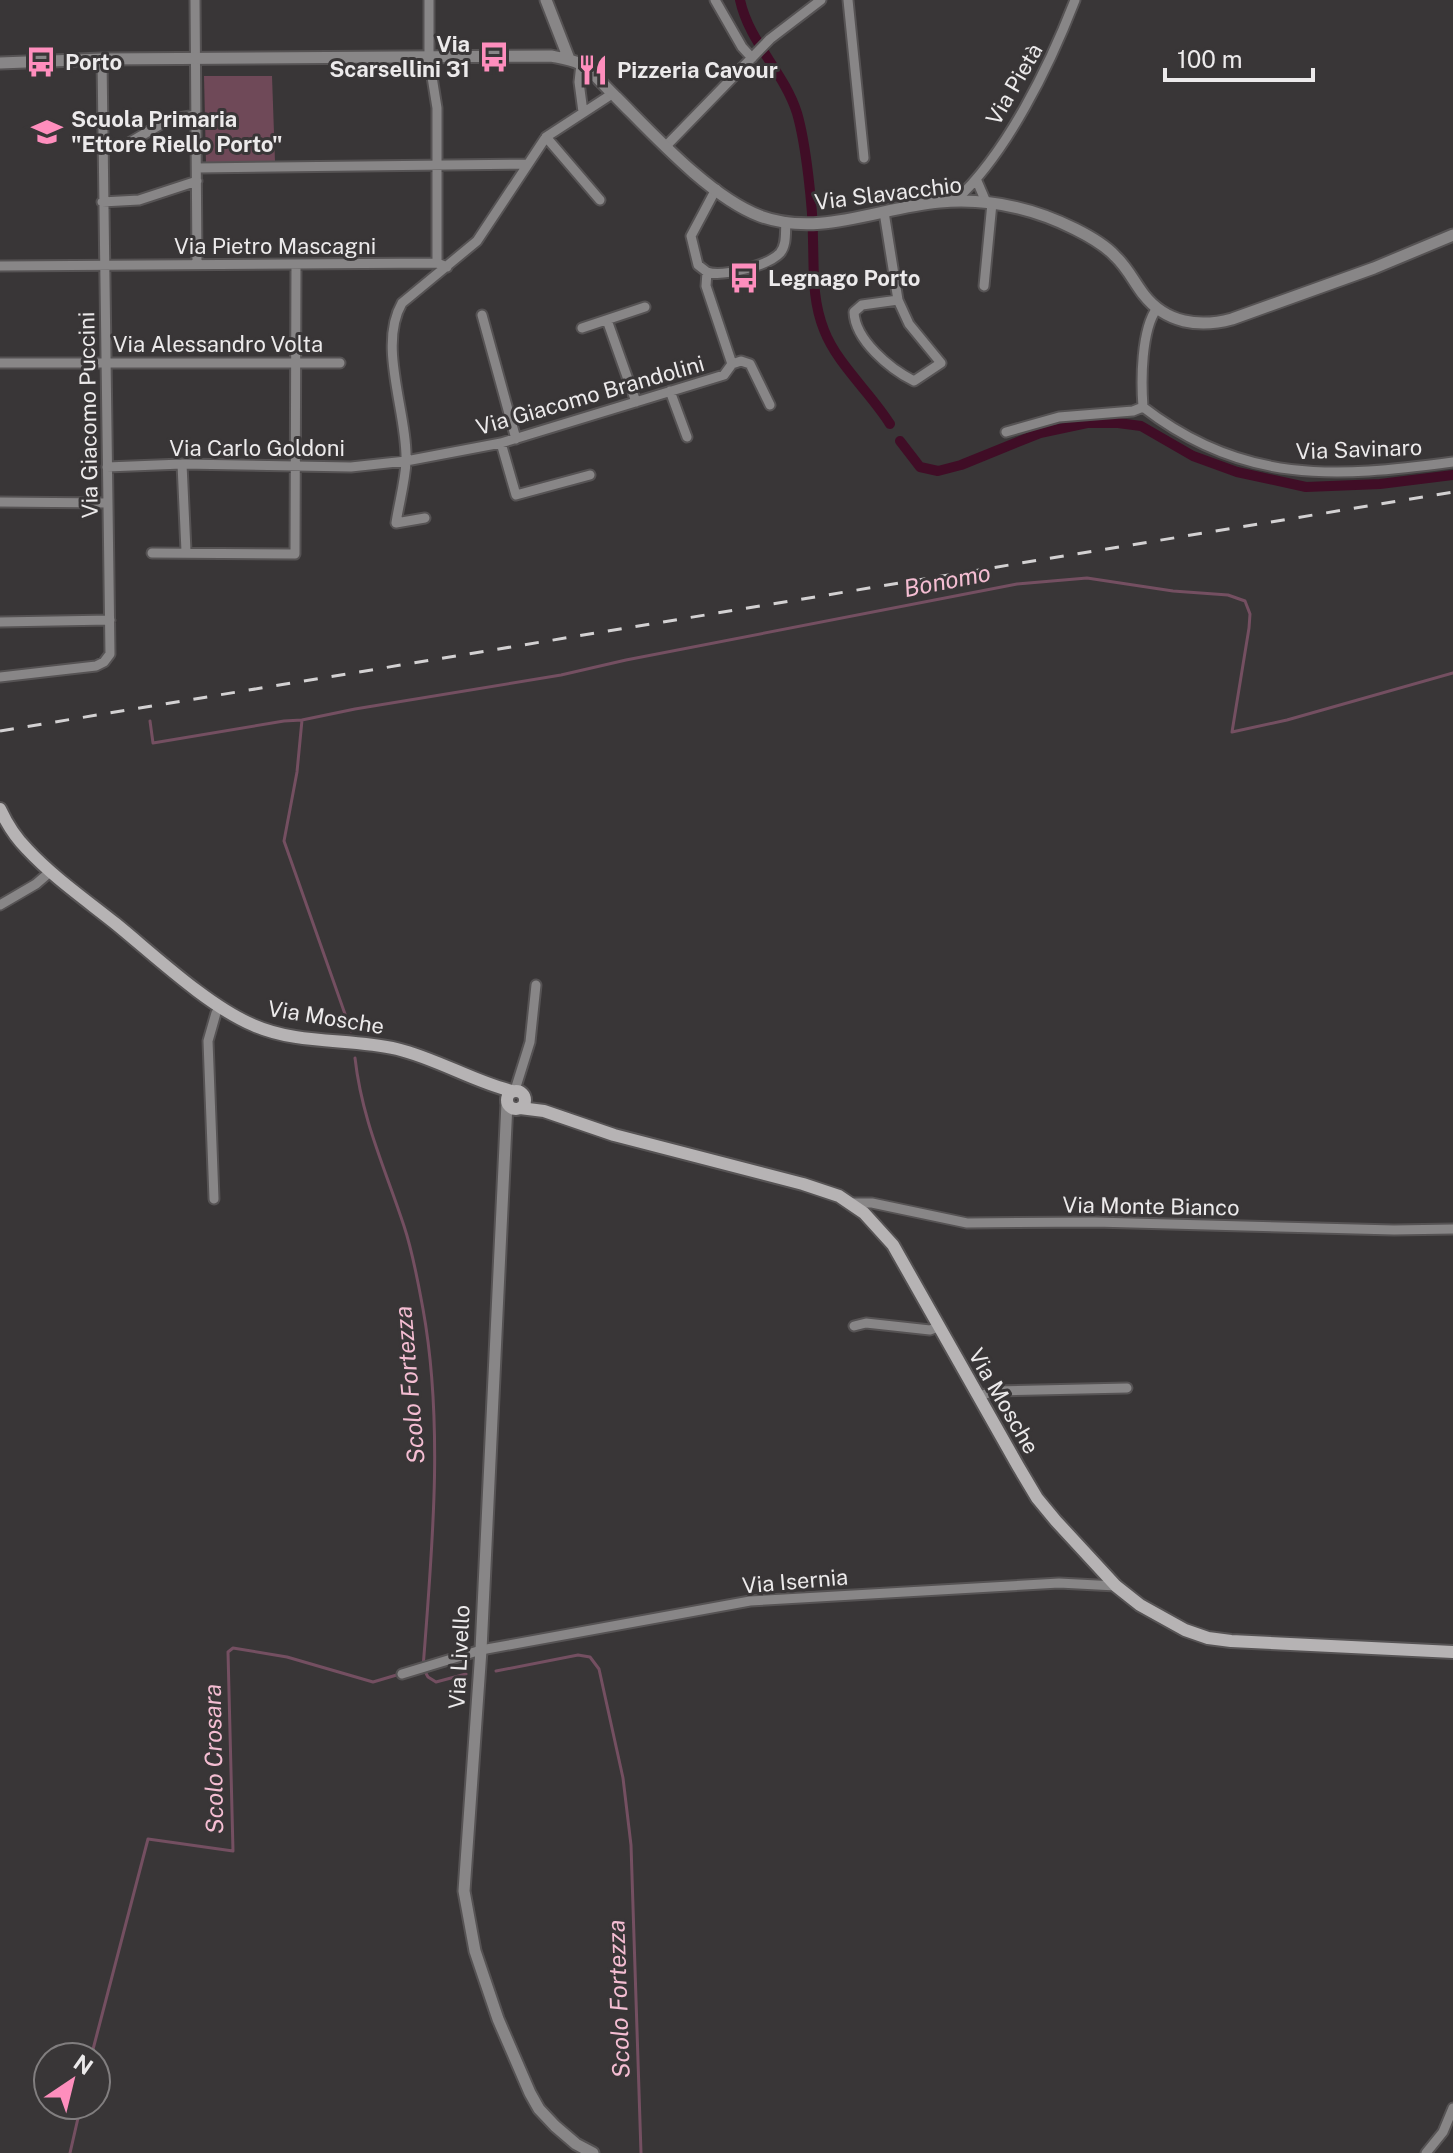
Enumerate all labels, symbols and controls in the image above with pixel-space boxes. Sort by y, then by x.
place label: Via Scarsellini 31 [329,31,470,82]
scale bar [1165,32,1313,82]
street label: Via Pietà [980,39,1048,129]
bus stop icon: Via Scarsellini 31 [477,40,511,74]
bus stop icon: Porto [24,45,58,79]
text: 100 m [1177,45,1243,73]
place label: Porto [65,49,122,75]
restaurant icon: Pizzeria Cavour [576,53,610,87]
place label: Pizzeria Cavour [617,57,778,83]
place label: Scuola Primaria "Ettore Riello Porto" [71,106,283,157]
school or university icon: Scuola Primaria "Ettore Riello Porto" [30,115,64,149]
street label: Via Slavacchio [813,171,963,215]
street label: Via Pietro Mascagni [174,233,376,259]
bus stop icon: Legnago Porto [727,261,761,295]
place label: Legnago Porto [768,265,920,291]
street label: Via Giacomo Puccini [73,311,103,519]
street label: Via Alessandro Volta [113,331,323,357]
street label: Via Giacomo Brandolini [473,350,707,440]
street label: Via Savinaro [1295,434,1423,464]
street label: Via Carlo Goldoni [169,435,345,461]
water label: Bonomo [901,558,993,602]
street label: Via Mosche [266,995,386,1039]
street label: Via Monte Bianco [1062,1191,1240,1221]
water label: Scolo Fortezza [388,1305,430,1465]
street label: Via Mosche [963,1344,1045,1458]
street label: Via Isernia [741,1563,849,1599]
street label: Via Livello [443,1604,475,1710]
water label: Scolo Crosara [198,1684,228,1834]
water label: Scolo Fortezza [601,1919,635,2079]
north arrow [32,2041,112,2121]
text: N [69,2049,98,2080]

